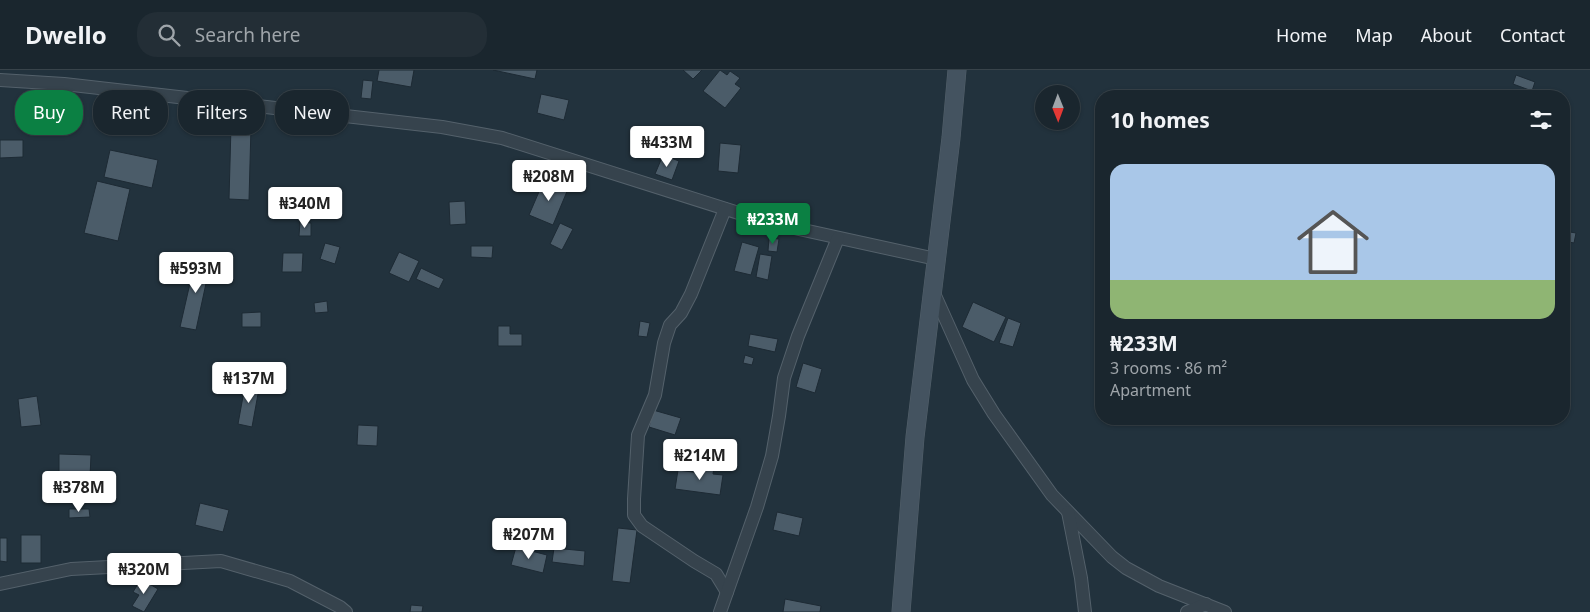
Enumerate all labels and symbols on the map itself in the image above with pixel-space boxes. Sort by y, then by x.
north arrow [1035,85,1080,130]
pin: ₦433M [632,126,702,168]
pin: ₦208M [514,160,584,202]
pin: ₦340M [270,186,340,229]
pin: ₦233M [738,202,808,245]
pin: ₦593M [161,252,231,294]
pin: ₦137M [214,362,284,404]
pin: ₦214M [665,438,735,481]
pin: ₦378M [44,470,114,513]
pin: ₦207M [494,518,564,560]
pin: ₦320M [109,552,179,595]

